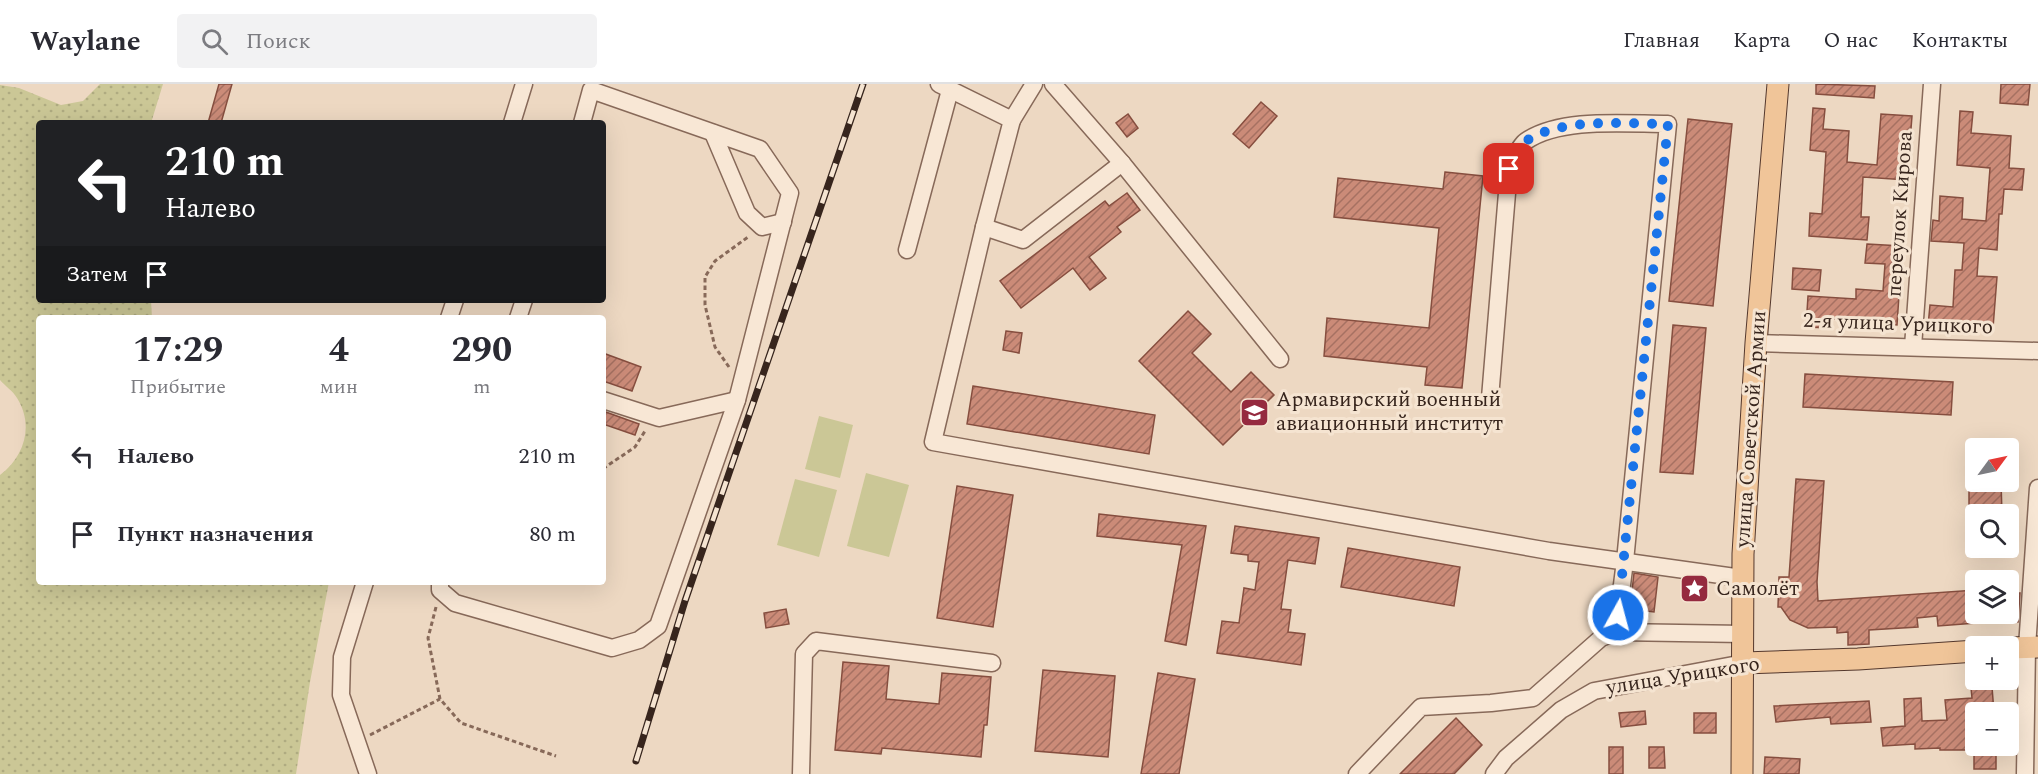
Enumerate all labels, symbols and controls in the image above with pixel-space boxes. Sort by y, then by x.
search box [177,14,597,68]
text: Waylane [30,20,141,63]
icon: search [198,25,231,58]
text: Поиск [246,25,311,58]
text: Главная [1623,25,1700,57]
text: Карта [1733,25,1790,57]
text: О нас [1823,25,1878,57]
text: Контакты [1911,25,2008,57]
street label: переулок Кирова [1878,129,1922,298]
text: 210 m [165,131,284,194]
pin [1483,143,1534,194]
icon: left [66,144,144,222]
icon: arrive [1492,152,1525,185]
text: Налево [165,188,256,230]
text: Затем [66,258,128,291]
icon: arrive [140,258,173,291]
street label: 2-я улица Урицкого [1802,305,1994,343]
street label: улица Советской Армии [1727,309,1775,550]
text: 17:29 [133,323,223,378]
text: 4 [329,323,349,378]
text: 290 [452,323,512,378]
text: Прибытие [130,372,226,402]
text: мин [320,372,358,402]
text: m [473,372,490,402]
place label: Армавирский военный авиационный институт [1276,384,1503,440]
school or university icon: Армавирский военный авиационный институт [1239,396,1271,428]
north arrow [1965,438,2019,492]
map controls [1965,438,2019,756]
icon: left [66,440,99,473]
text: Налево [117,440,194,473]
text: 210 m [519,440,576,473]
button: search [1965,504,2019,558]
icon: arrive [66,518,99,551]
text: Пункт назначения [117,518,314,551]
text: 80 m [530,518,576,551]
button: layers [1965,570,2019,624]
place icon: Самолёт [1679,573,1711,605]
place label: Самолёт [1716,573,1799,605]
position arrow [1586,583,1650,647]
button: + [1965,636,2019,690]
street label: улица Урицкого [1603,648,1762,704]
button: − [1965,702,2019,756]

